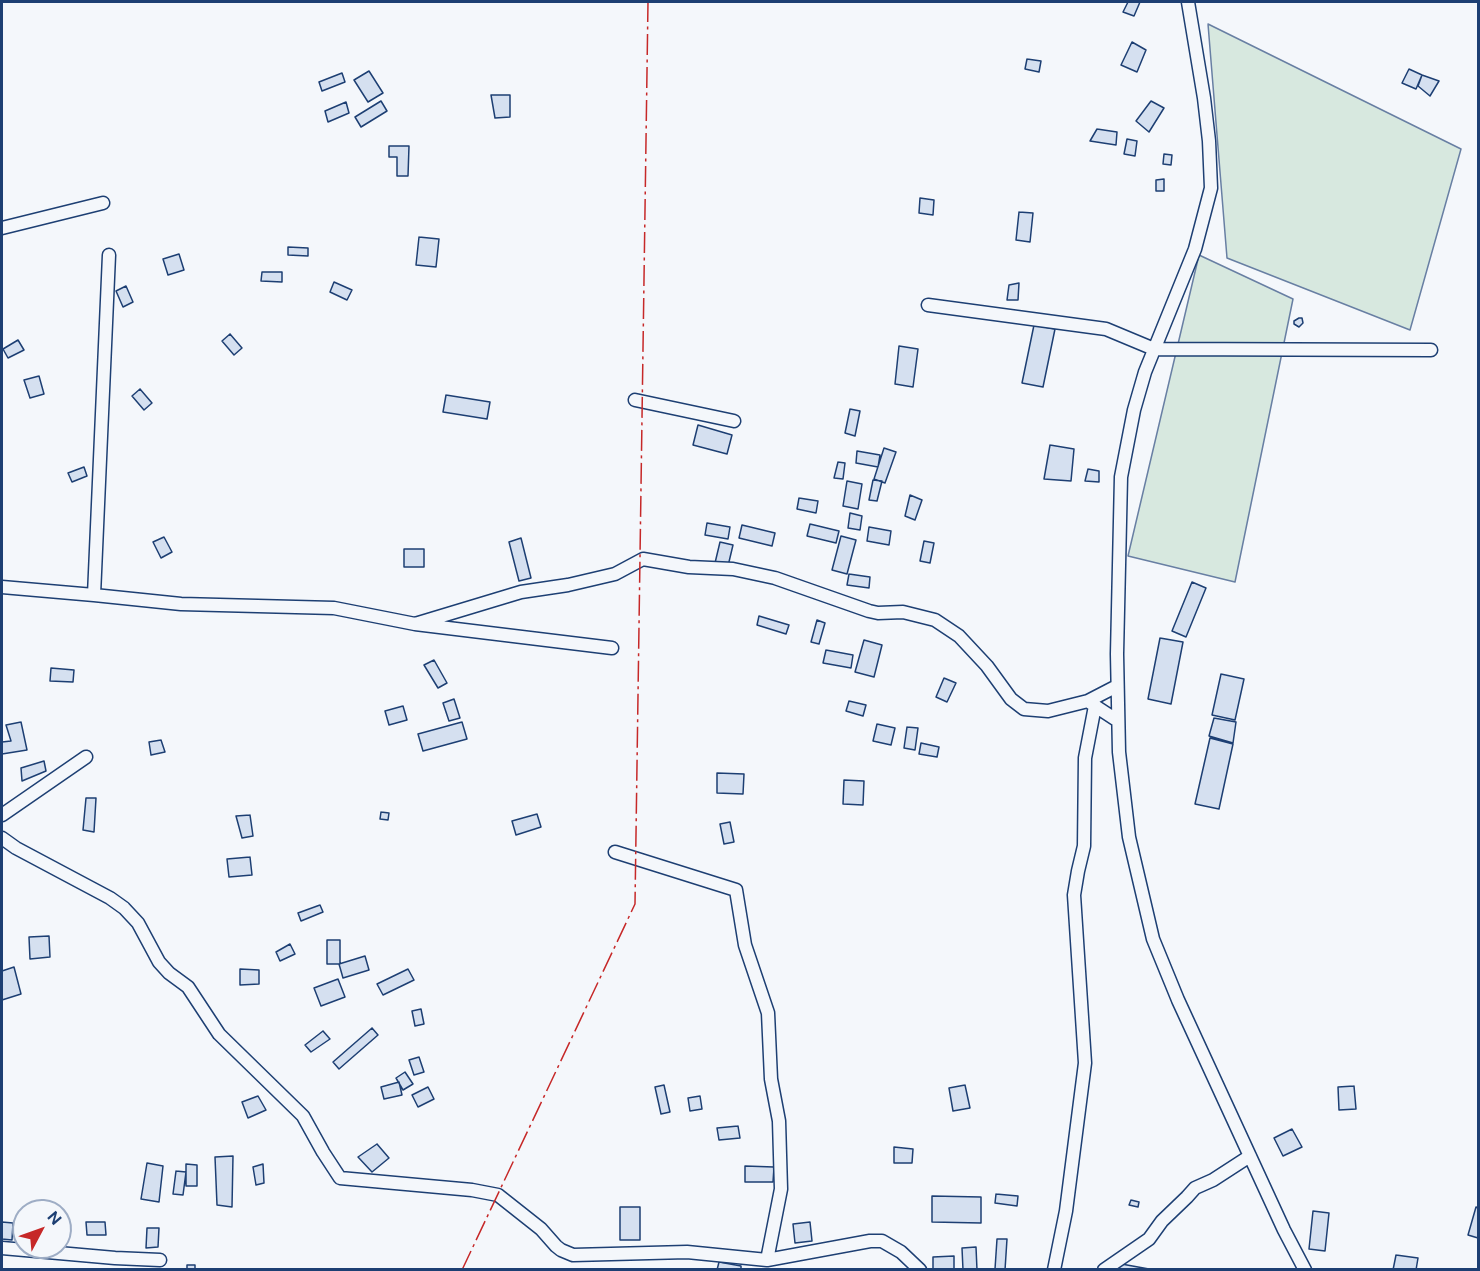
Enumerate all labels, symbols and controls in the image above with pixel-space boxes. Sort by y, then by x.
north arrow [12,1199,72,1259]
text: N [43,1207,66,1229]

